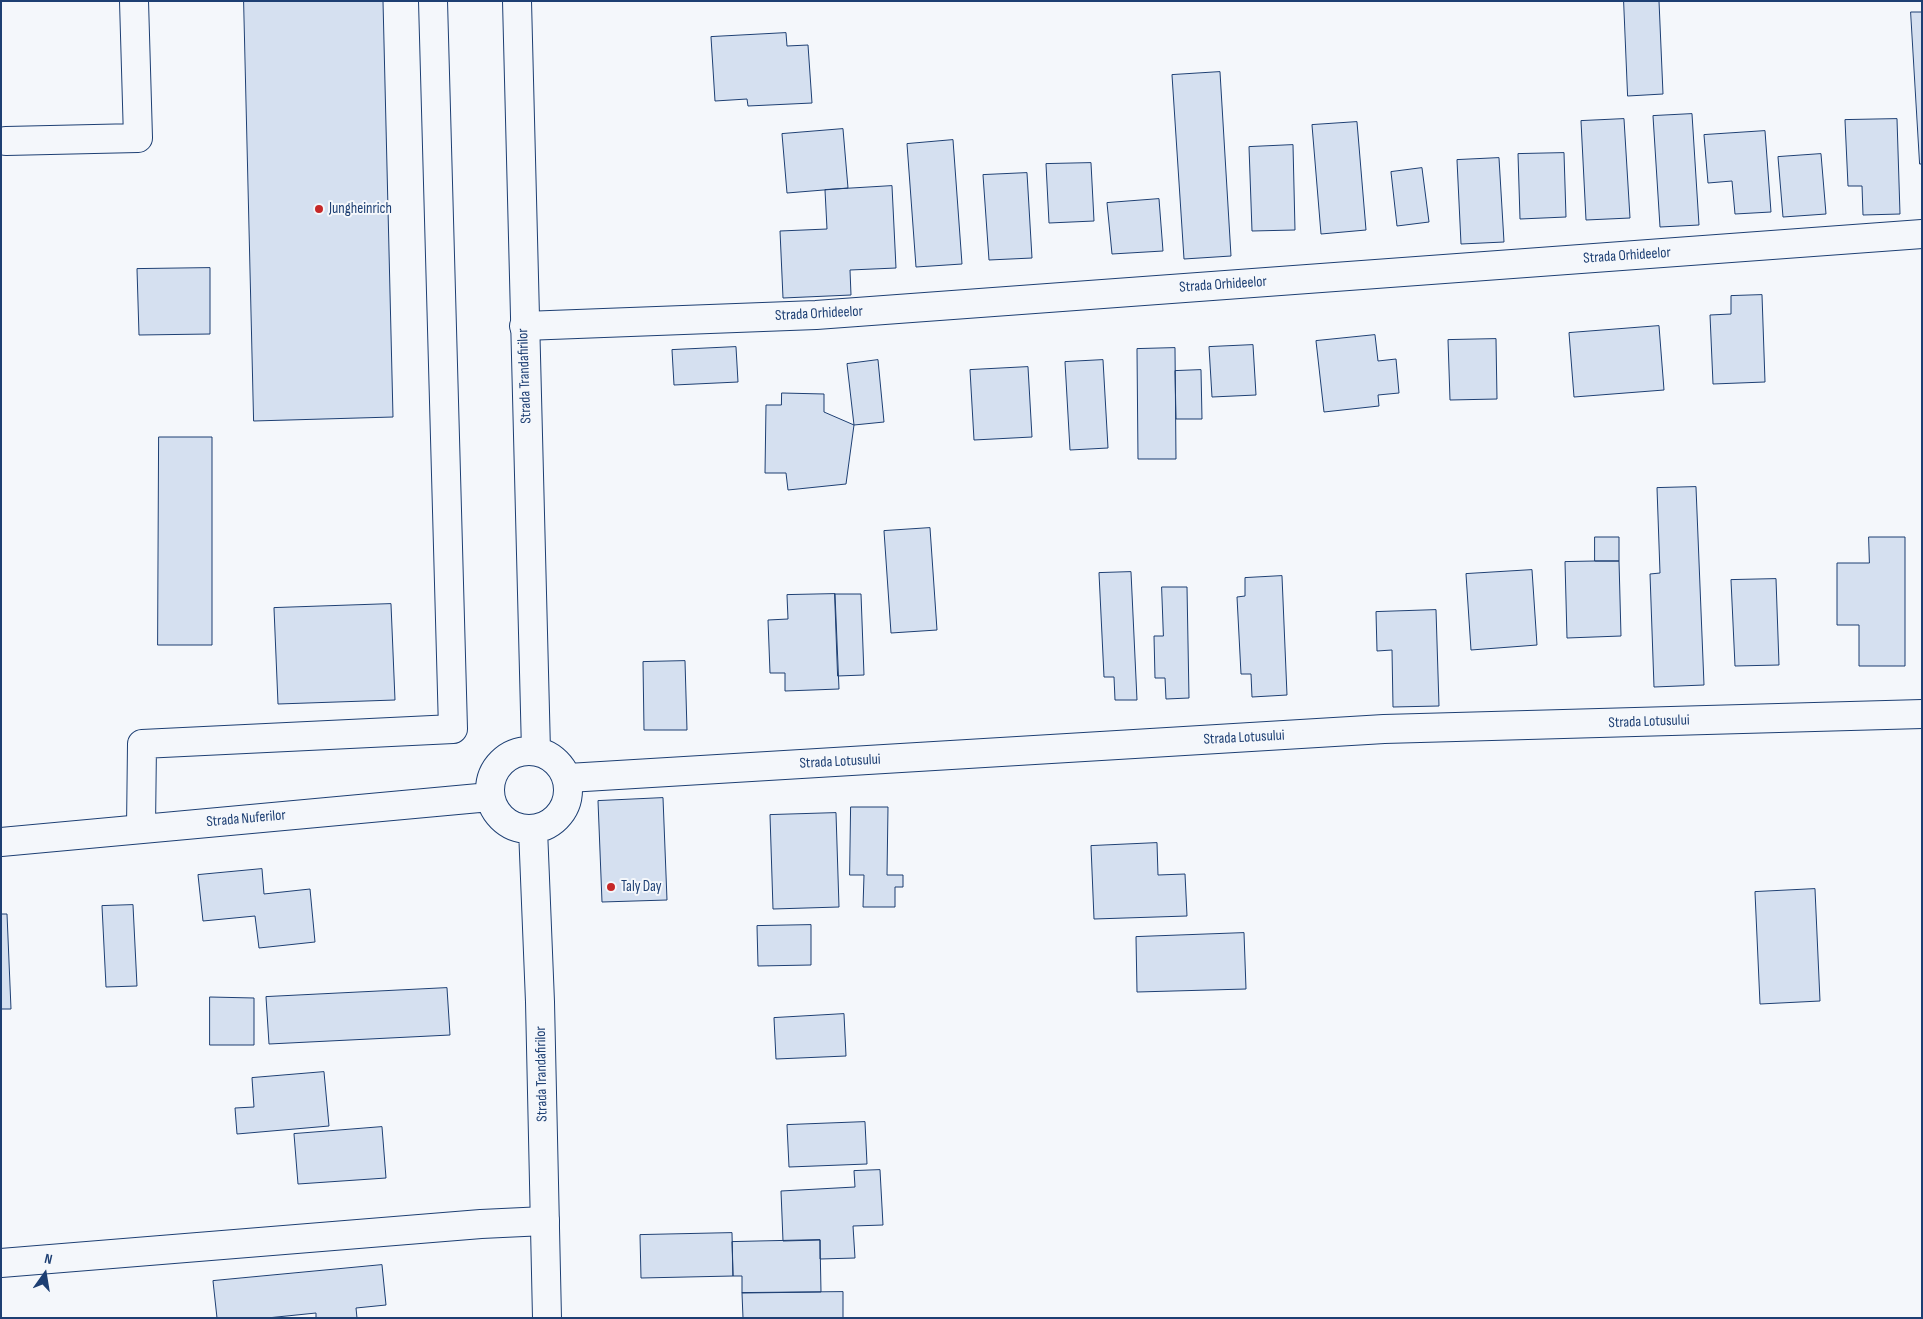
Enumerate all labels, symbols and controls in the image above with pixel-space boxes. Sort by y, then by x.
place label: Jungheinrich [329,200,392,218]
marker: Jungheinrich [313,203,325,215]
street label: Strada Orhideelor [1583,244,1671,268]
street label: Strada Orhideelor [1179,273,1267,297]
street label: Strada Orhideelor [775,303,863,325]
street label: Strada Trandafirilor [514,328,536,424]
street label: Strada Lotusului [1608,712,1690,732]
street label: Strada Lotusului [1203,727,1285,749]
street label: Strada Lotusului [799,751,881,773]
street label: Strada Nuferilor [206,807,286,831]
place label: Taly Day [621,878,662,896]
marker: Taly Day [605,881,617,893]
street label: Strada Trandafirilor [532,1026,552,1122]
north arrow [20,1249,70,1299]
text: N [43,1250,54,1268]

